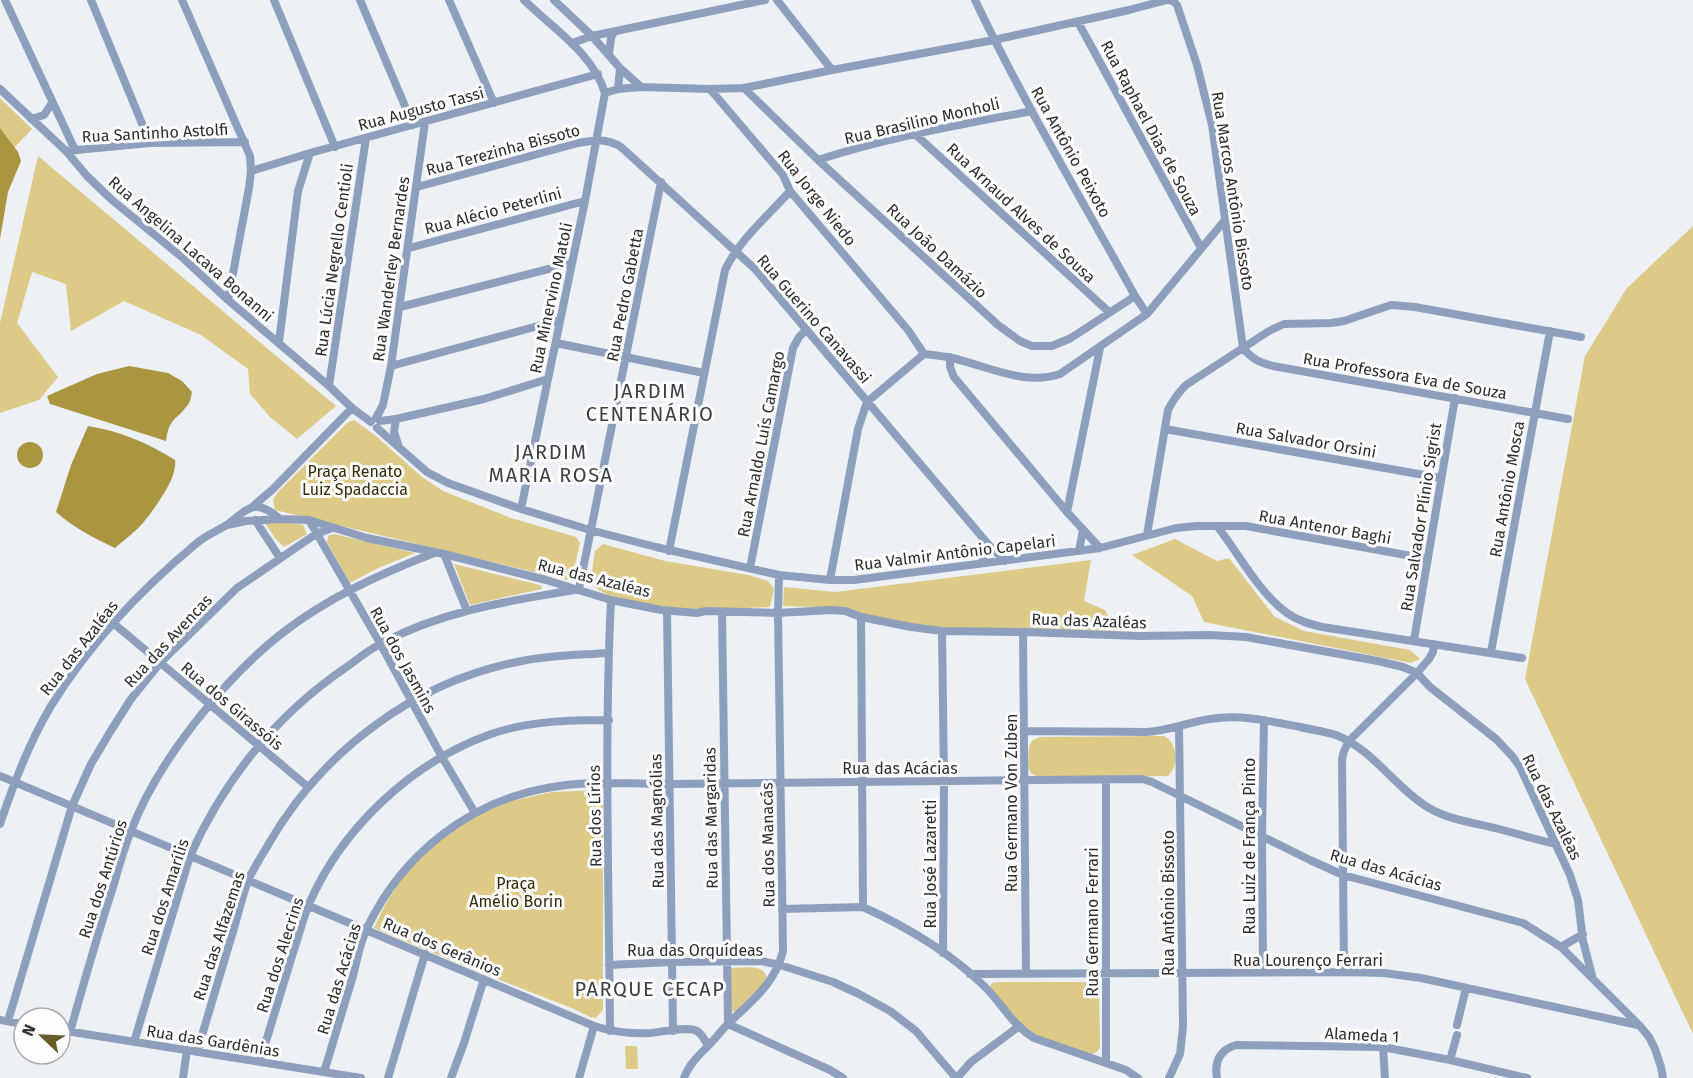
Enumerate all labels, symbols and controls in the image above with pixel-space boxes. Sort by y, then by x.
street label: Rua Raphael Dias de Souza [1097,37,1205,219]
street label: Rua Augusto Tassi [356,83,486,135]
street label: Rua Antônio Peixoto [1027,83,1115,221]
street label: Rua Marcos Antônio Bissoto [1208,90,1258,292]
street label: Rua Brasilino Monholi [842,94,1002,148]
street label: Rua Santinho Astolfi [81,120,229,146]
street label: Rua Terezinha Bissoto [424,120,582,180]
street label: Rua Arnaud Alves de Sousa [943,139,1099,287]
street label: Rua Jorge Niedo [774,146,860,250]
street label: Rua Lúcia Negrello Centioli [311,162,357,358]
street label: Rua Angelina Lacava Bonanni [105,172,277,326]
street label: Rua Wanderley Bernardes [369,175,413,363]
street label: Rua Alécio Peterlini [422,184,564,238]
street label: Rua João Damázio [883,200,991,302]
street label: Rua Minervino Matoli [526,221,576,375]
street label: Rua Pedro Gabetta [603,227,647,363]
street label: Rua Guerino Canavassi [753,251,875,387]
street label: Rua Arnaldo Luís Camargo [734,349,788,539]
street label: Rua Professora Eva de Souza [1302,349,1508,403]
district label: JARDIM CENTENÁRIO [586,379,714,426]
street label: Rua Salvador Orsini [1234,418,1378,462]
street label: Rua Antônio Mosca [1486,419,1528,559]
street label: Rua Salvador Plínio Sigrist [1397,421,1445,613]
district label: JARDIM MARIA ROSA [489,440,613,487]
park label: Praça Renato Luiz Spadaccia [302,462,408,499]
street label: Rua Antenor Baghi [1257,506,1393,548]
street label: Rua Valmir Antônio Capelari [853,531,1057,575]
street label: Rua das Azaléas [536,555,652,601]
street label: Rua das Avencas [120,591,216,691]
street label: Rua das Azaléas [36,597,122,699]
street label: Rua dos Jasmins [366,604,440,716]
street label: Rua das Azaléas [1031,609,1147,633]
street label: Rua dos Girassóis [177,658,287,754]
street label: Rua Germano Von Zuben [1002,714,1021,892]
street label: Rua das Margaridas [700,747,722,889]
street label: Rua das Azaléas [1518,751,1586,863]
street label: Rua das Magnólias [646,753,668,889]
street label: Rua Luiz de França Pinto [1240,758,1260,934]
street label: Rua das Acácias [842,759,958,778]
street label: Rua dos Lírios [585,765,605,867]
street label: Rua dos Manacás [757,782,779,908]
street label: Rua José Lazaretti [921,799,940,929]
street label: Rua dos Antúrios [75,817,131,941]
street label: Rua Antônio Bissoto [1159,830,1178,976]
street label: Rua dos Amarílis [137,836,193,958]
street label: Rua das Acácias [1328,845,1444,895]
street label: Rua Germano Ferrari [1083,847,1102,997]
street label: Rua das Alfazemas [189,869,249,1003]
park label: Praça Amélio Borin [469,874,563,911]
street label: Rua dos Alecrins [252,895,308,1015]
street label: Rua dos Gerânios [380,914,504,980]
street label: Rua das Acácias [313,921,365,1037]
street label: Rua das Orquídeas [627,941,763,960]
street label: Rua Lourenço Ferrari [1233,951,1383,971]
district label: PARQUE CECAP [575,977,725,1001]
north arrow [12,1006,72,1066]
street label: Rua das Gardênias [145,1021,281,1061]
text: N [18,1022,39,1039]
street label: Alameda 1 [1324,1024,1400,1046]

